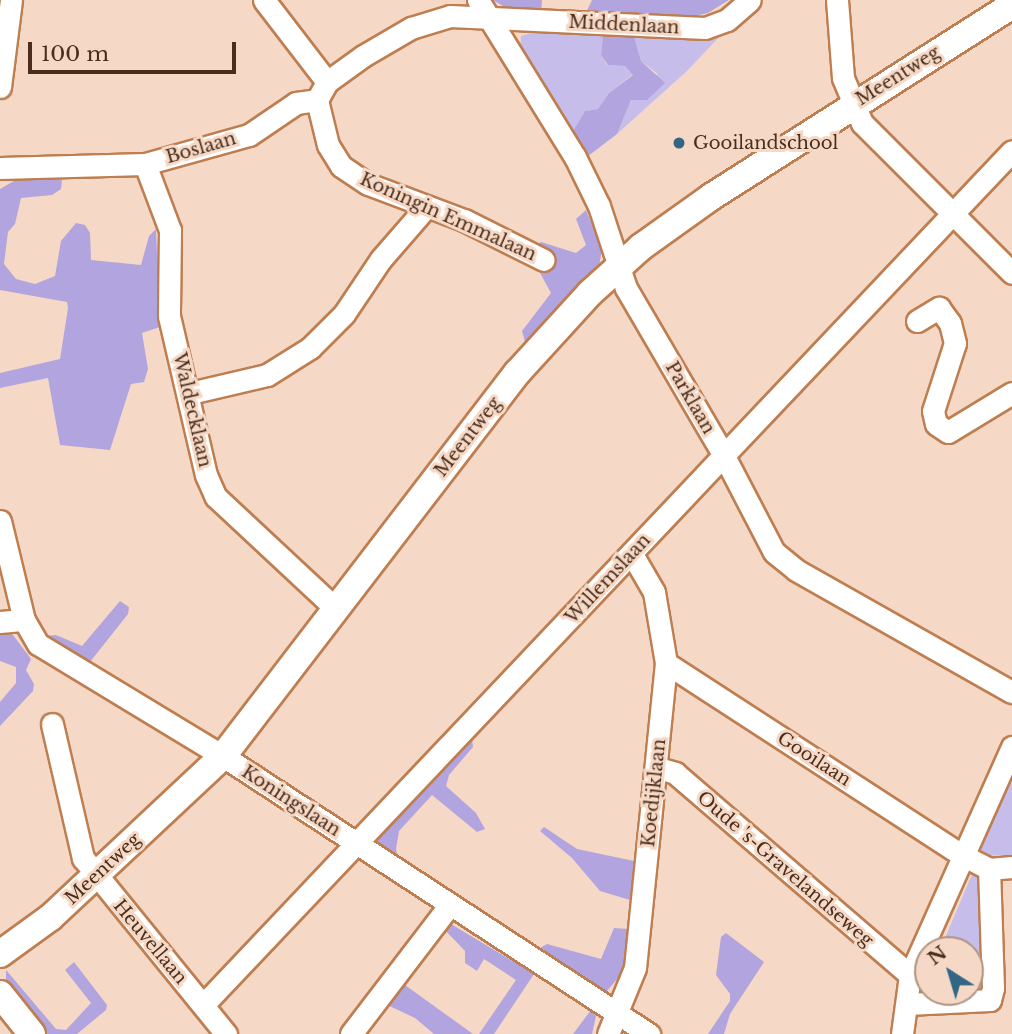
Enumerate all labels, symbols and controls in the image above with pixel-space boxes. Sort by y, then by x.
street label: Middenlaan [568,11,680,39]
scale bar [32,28,240,72]
text: 100 m [41,41,109,67]
street label: Meentweg [852,42,944,110]
street label: Boslaan [163,128,239,168]
place label: Gooilandschool [693,132,838,154]
marker: Gooilandschool [671,135,687,151]
street label: Koningin Emmalaan [357,168,539,266]
street label: Waldecklaan [168,351,216,469]
street label: Parklaan [661,358,719,438]
street label: Meentweg [430,393,506,481]
street label: Willemslaan [561,530,655,628]
street label: Gooilaan [773,727,855,791]
street label: Koedijklaan [638,738,670,848]
street label: Koningslaan [238,761,344,841]
street label: Oude 's-Gravelandseweg [692,787,878,951]
street label: Meentweg [61,829,145,909]
street label: Heuvellaan [108,895,192,989]
north arrow [914,936,984,1006]
text: N [923,941,951,970]

